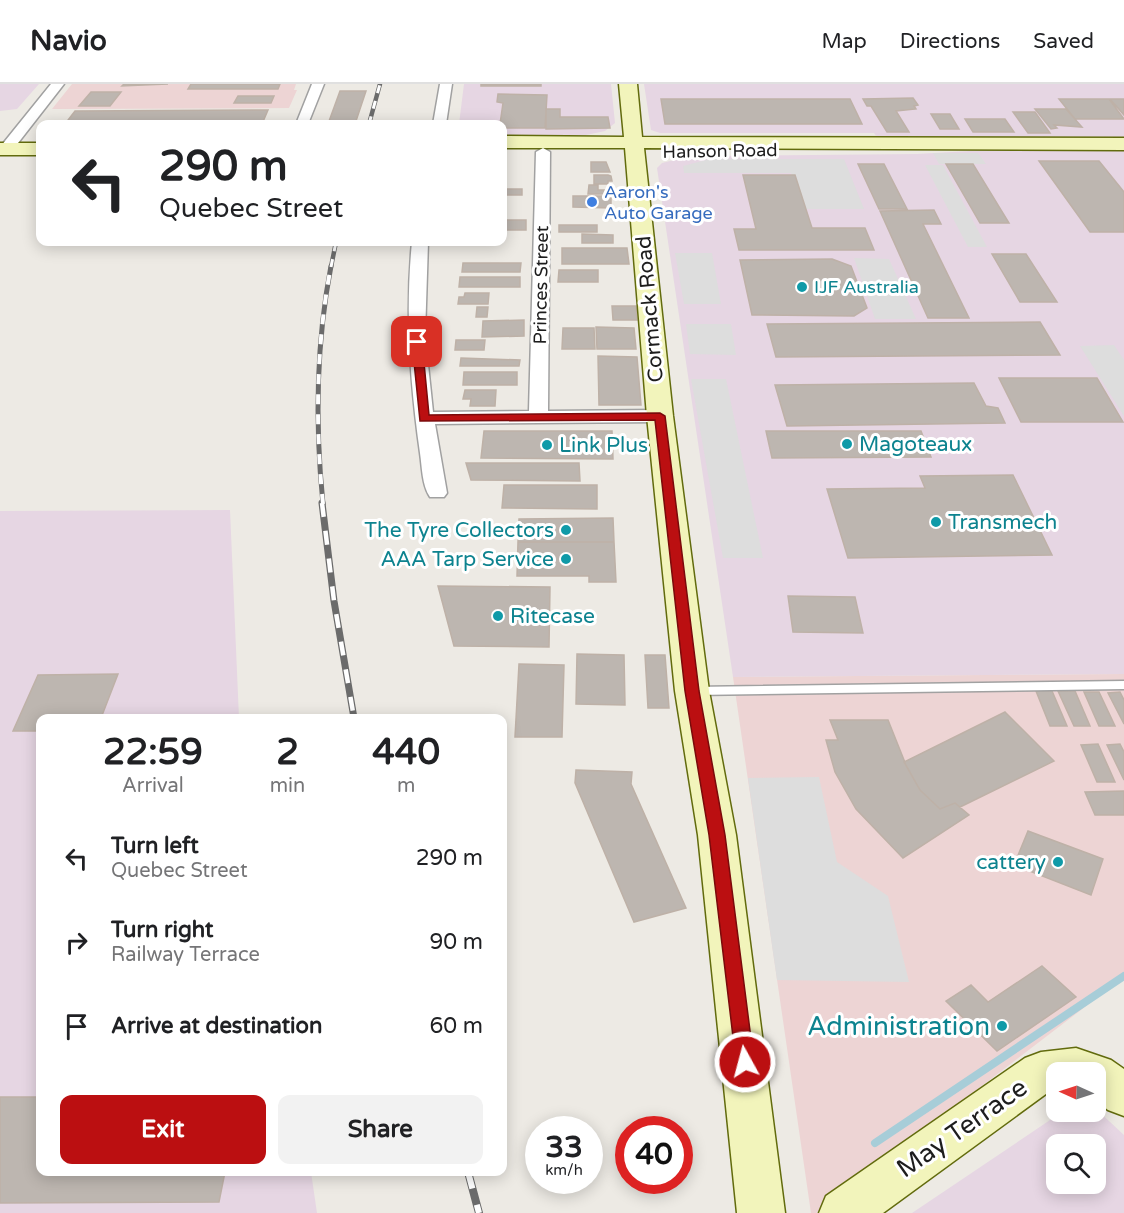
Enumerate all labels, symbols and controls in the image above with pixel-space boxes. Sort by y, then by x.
text: Navio [30,24,107,58]
text: Map [821,29,867,54]
text: Directions [900,29,1000,54]
text: Saved [1033,29,1094,54]
street label: Hanson Road [662,139,778,163]
text: 290 m [159,141,288,192]
icon: left [60,144,138,222]
place label: Aaron's Auto Garage [604,181,713,224]
text: Quebec Street [159,192,343,225]
marker: Aaron's Auto Garage [585,195,599,209]
street label: Princes Street [529,225,553,345]
street label: Cormack Road [631,235,669,383]
place label: IJF Australia [814,276,919,298]
marker: IJF Australia [795,280,809,294]
pin [391,316,442,367]
icon: arrive [400,325,433,358]
place label: Magoteaux [859,432,972,457]
place label: Link Plus [559,433,648,458]
marker: Magoteaux [840,437,854,451]
marker: Link Plus [540,438,554,452]
place label: Transmech [948,510,1057,535]
marker: Transmech [929,515,943,529]
place label: The Tyre Collectors [364,518,554,543]
marker: The Tyre Collectors [559,523,573,537]
place label: AAA Tarp Service [380,547,554,572]
marker: AAA Tarp Service [559,552,573,566]
place label: Ritecase [510,604,595,629]
marker: Ritecase [491,609,505,623]
text: 22:59 [103,731,203,774]
text: 2 [276,731,299,774]
text: 440 [372,731,440,774]
text: Arrival [122,774,184,798]
text: min [270,774,305,798]
text: m [397,774,415,798]
text: Turn left [111,833,199,859]
icon: left [60,842,93,875]
text: 290 m [416,845,483,871]
place label: cattery [976,850,1046,875]
marker: cattery [1051,855,1065,869]
text: Quebec Street [111,859,248,883]
text: Turn right [111,917,213,943]
icon: right [60,926,93,959]
text: 90 m [429,929,483,955]
text: Railway Terrace [111,943,260,967]
icon: arrive [60,1010,93,1043]
place label: Administration [807,1011,990,1042]
text: Arrive at destination [111,1013,322,1039]
text: 60 m [429,1013,483,1039]
marker: Administration [995,1019,1009,1033]
position arrow [713,1030,777,1094]
north arrow [1046,1062,1106,1122]
map controls [1046,1062,1106,1194]
street label: May Terrace [891,1072,1033,1184]
button: Exit [60,1095,266,1164]
button: Share [278,1095,483,1164]
speed limit sign: 40 [615,1116,693,1194]
text: 33 [545,1129,583,1166]
button: search [1046,1134,1106,1194]
text: km/h [545,1161,583,1179]

